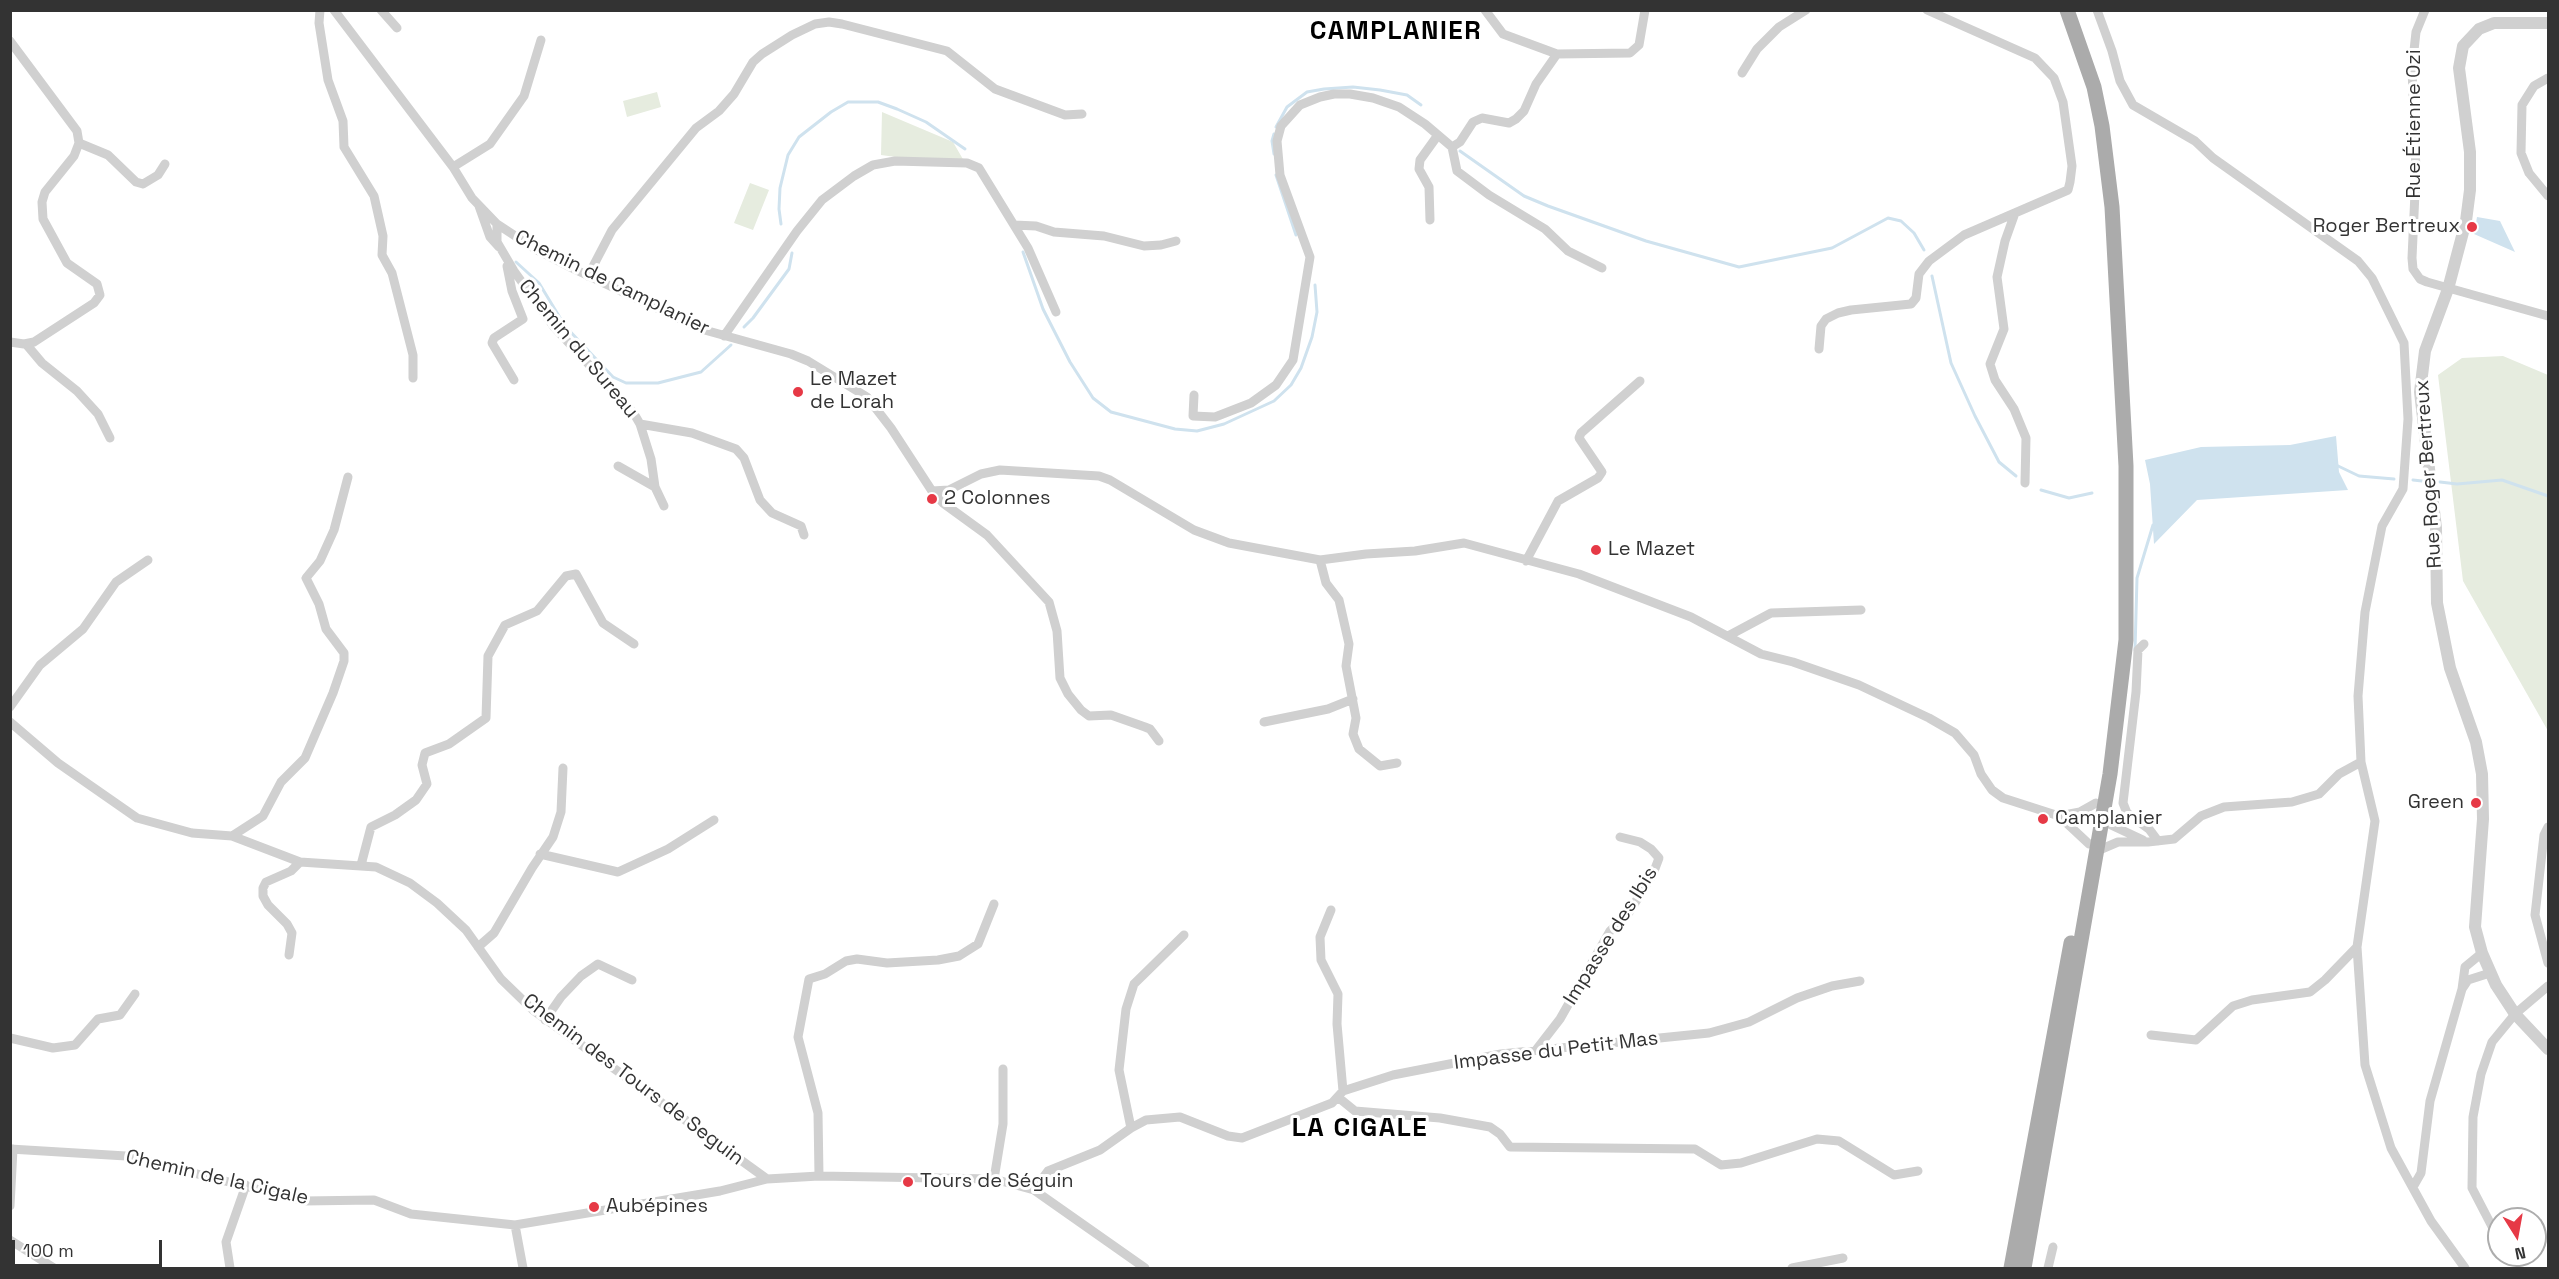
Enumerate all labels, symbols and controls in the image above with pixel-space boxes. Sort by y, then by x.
district label: CAMPLANIER [1310,16,1482,48]
street label: Rue Étienne Ozi [2403,49,2427,199]
place label: Roger Bertreux [2313,215,2460,239]
marker: Roger Bertreux [2465,220,2479,234]
street label: Chemin de Camplanier [511,225,713,341]
street label: Chemin du Sureau [513,275,643,423]
place label: Le Mazet de Lorah [810,368,897,415]
street label: Rue Roger Bertreux [2410,379,2448,569]
marker: Le Mazet de Lorah [791,385,805,399]
place label: 2 Colonnes [944,487,1051,511]
marker: 2 Colonnes [925,492,939,506]
place label: Le Mazet [1608,538,1695,562]
marker: Le Mazet [1589,543,1603,557]
place label: Green [2408,791,2464,815]
marker: Green [2469,796,2483,810]
place label: Camplanier [2055,807,2162,831]
marker: Camplanier [2036,812,2050,826]
street label: Impasse des Ibis [1559,863,1663,1009]
street label: Chemin des Tours de Seguin [518,989,748,1171]
street label: Impasse du Petit Mas [1453,1027,1659,1075]
district label: LA CIGALE [1292,1113,1428,1145]
street label: Chemin de la Cigale [123,1145,311,1211]
place label: Tours de Séguin [920,1170,1074,1194]
marker: Tours de Séguin [901,1175,915,1189]
place label: Aubépines [606,1195,708,1219]
marker: Aubépines [587,1200,601,1214]
north arrow [2487,1207,2547,1267]
scale bar [15,1228,165,1266]
text: 100 m [23,1239,74,1262]
text: N [2513,1242,2527,1265]

